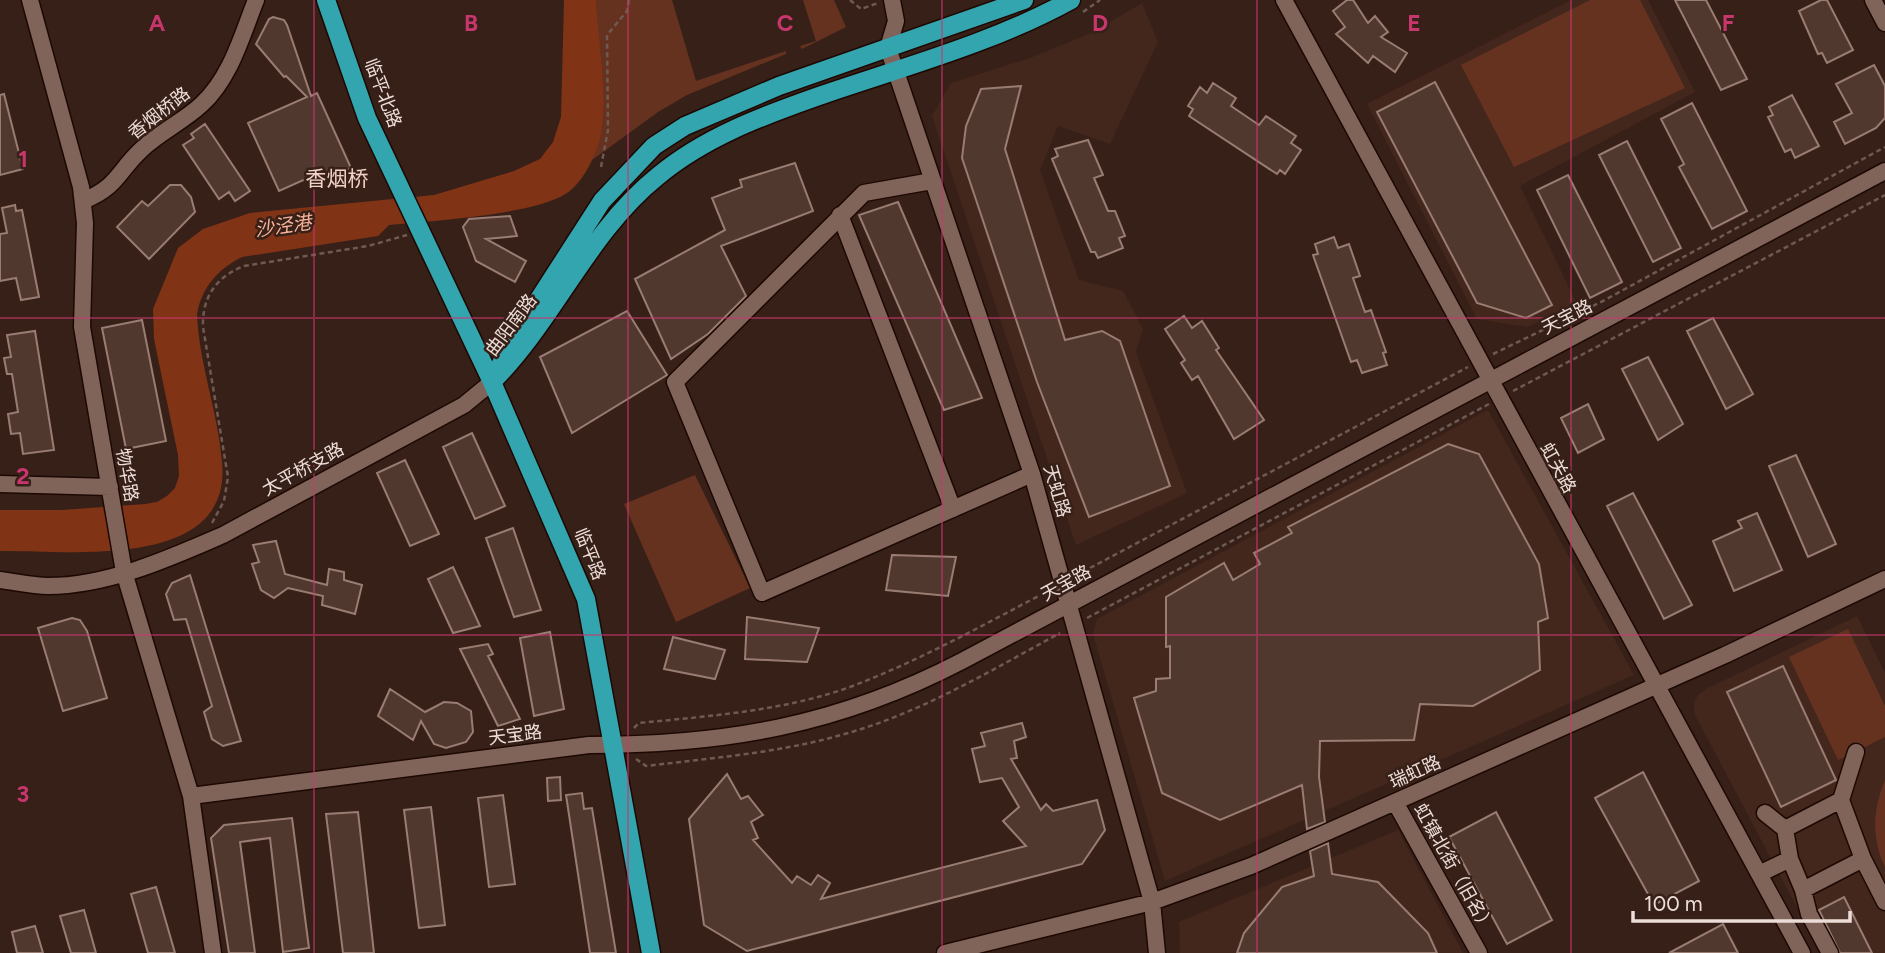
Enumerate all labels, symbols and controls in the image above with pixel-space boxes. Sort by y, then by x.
text: A [149,9,166,37]
text: B [464,9,478,37]
text: C [777,9,794,37]
text: D [1092,9,1108,37]
text: E [1407,9,1421,37]
text: F [1722,9,1735,37]
street label: 临平北路 [360,55,406,131]
street label: 香烟桥路 [124,82,194,144]
text: 1 [18,145,28,173]
district label: 香烟桥 [306,166,369,191]
water label: 沙泾港 [253,210,316,241]
street label: 曲阳南路 [481,290,541,360]
street label: 天宝路 [1538,295,1596,339]
street label: 太平桥支路 [258,438,348,500]
street label: 虹关路 [1535,439,1581,497]
street label: 物华路 [111,447,143,503]
text: 2 [16,462,30,490]
street label: 天虹路 [1039,462,1075,520]
street label: 临平路 [570,525,610,583]
street label: 天宝路 [1037,560,1095,606]
street label: 天宝路 [487,721,543,749]
street label: 瑞虹路 [1386,751,1444,793]
text: 3 [17,780,29,808]
street label: 虹镇北街（旧名） [1409,800,1499,936]
scale bar [1633,880,1850,924]
text: 100 m [1644,891,1703,916]

